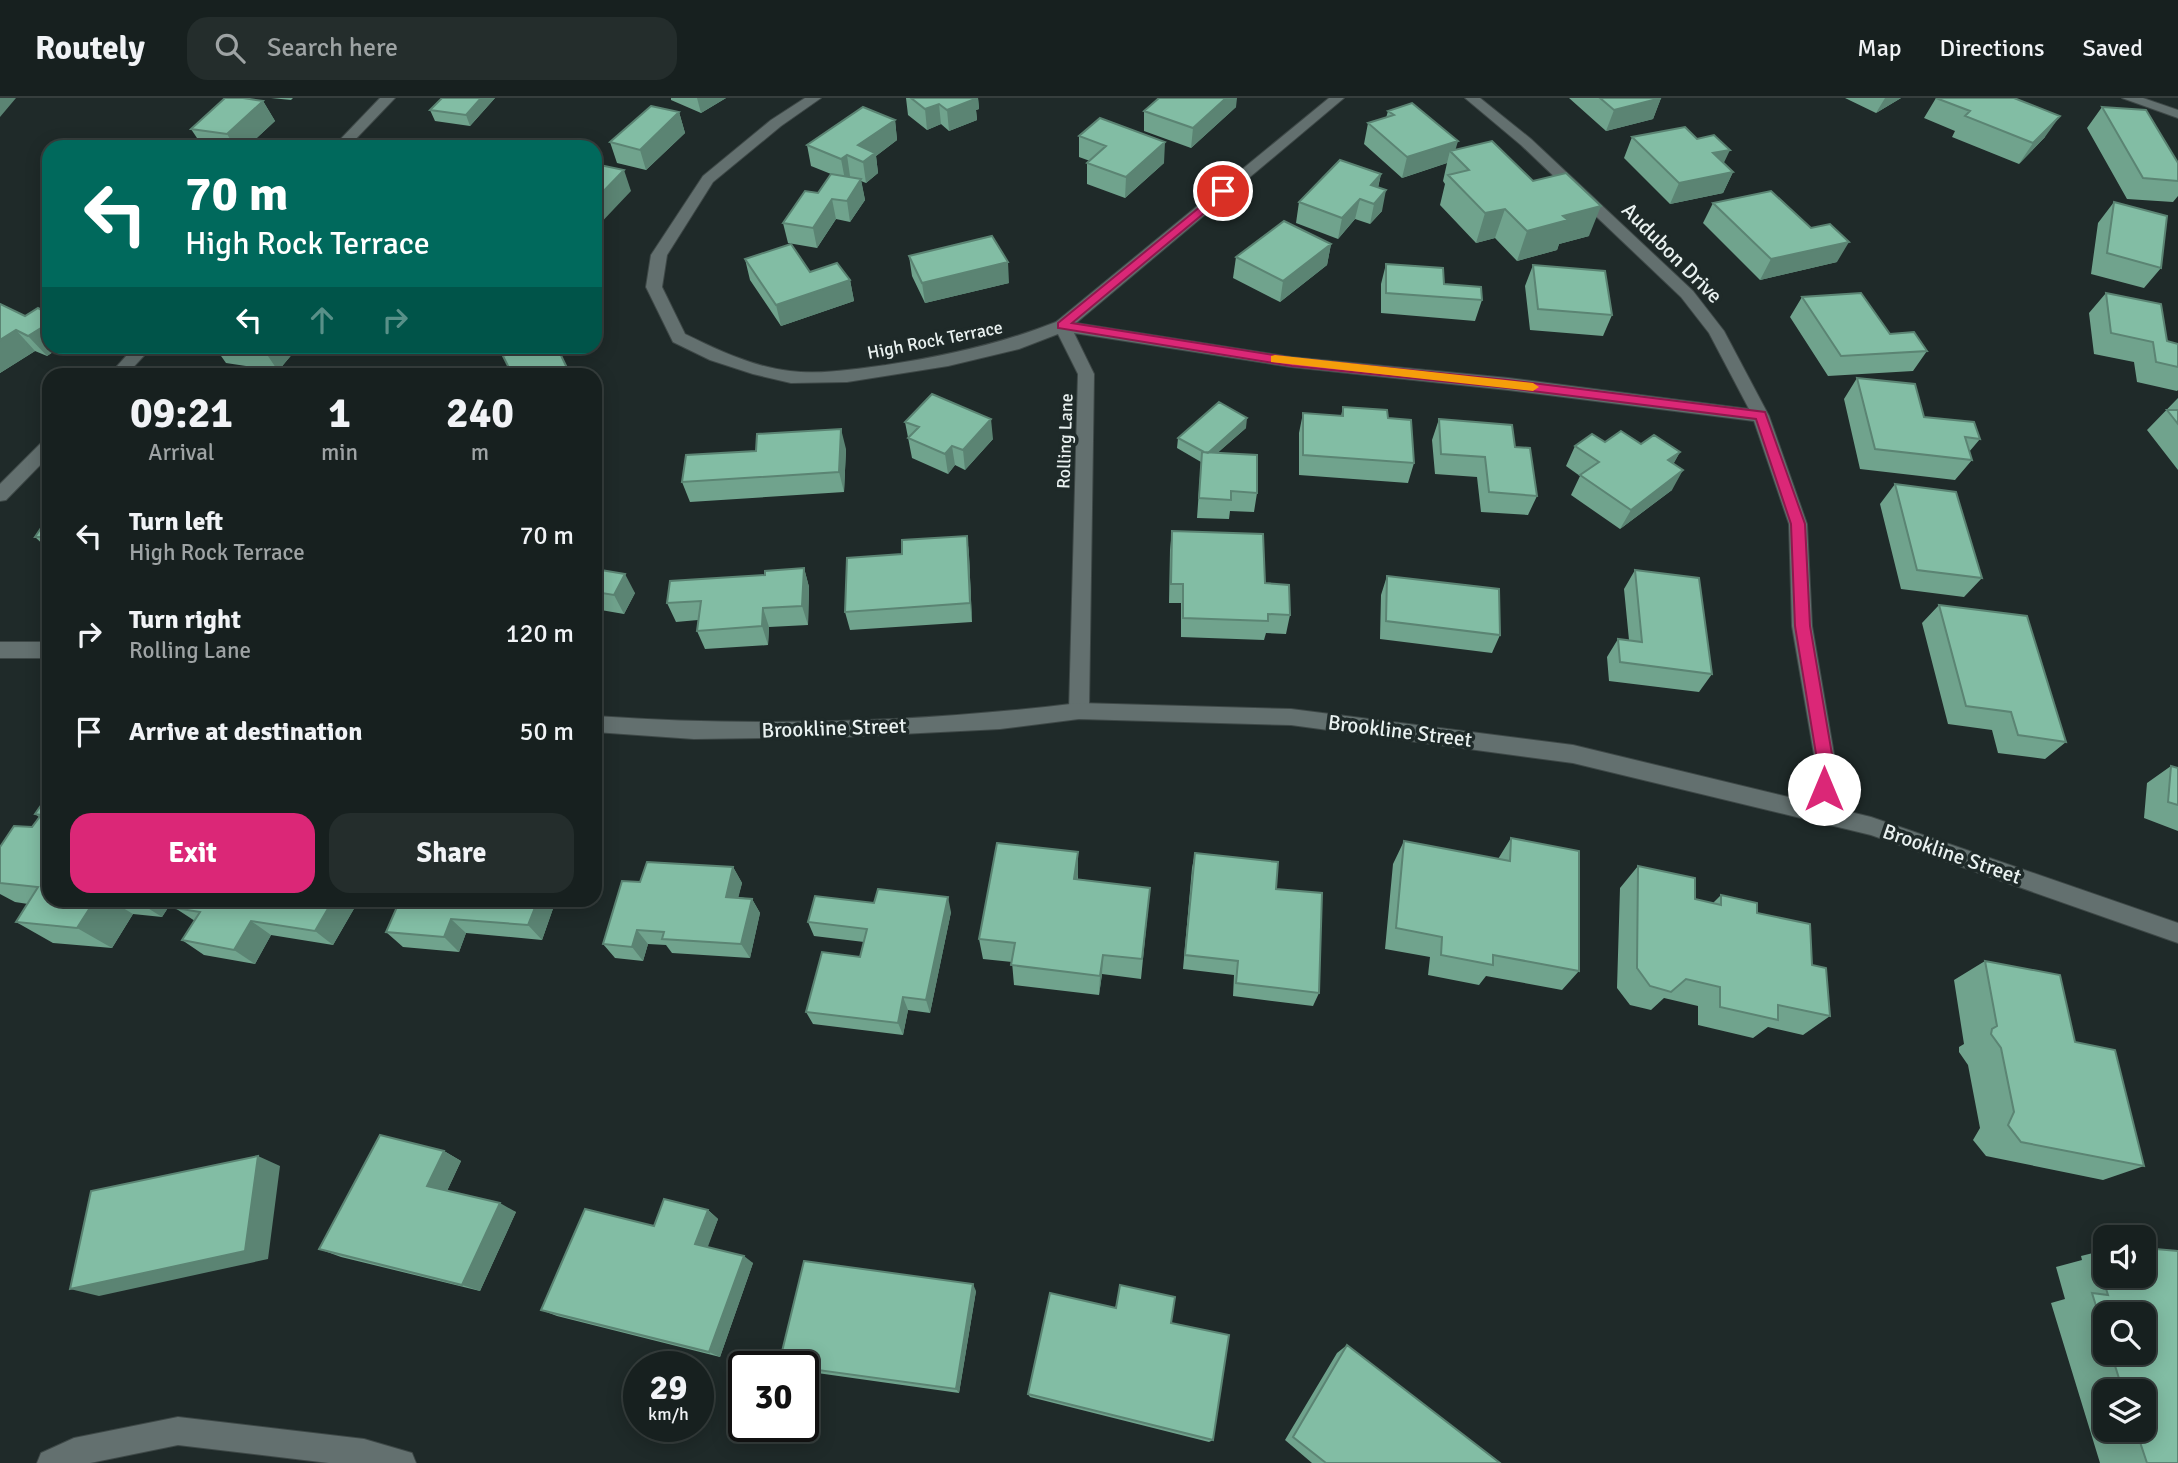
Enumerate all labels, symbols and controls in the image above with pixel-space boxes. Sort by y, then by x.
search box [187,17,677,80]
text: Routely [35,28,145,69]
icon: search [211,29,249,67]
text: Search here [267,32,398,64]
text: Map [1857,33,1902,63]
text: Directions [1940,33,2045,63]
text: Saved [2083,33,2143,63]
pin [1193,161,1253,221]
text: 70 m [185,164,288,224]
icon: left [70,168,161,259]
icon: arrive [1204,172,1242,210]
street label: Audubon Drive [1616,197,1728,309]
text: High Rock Terrace [185,224,430,263]
icon: left [230,301,268,339]
icon: ahead [303,301,341,339]
icon: right [376,301,414,339]
street label: High Rock Terrace [865,316,1005,364]
text: 09:21 [130,388,233,439]
text: 1 [328,388,351,439]
text: 240 [446,388,514,439]
street label: Rolling Lane [1052,393,1078,489]
text: Arrival [148,438,215,467]
text: min [321,438,358,467]
text: m [471,438,489,467]
text: Turn left [129,506,223,538]
icon: left [70,517,108,555]
text: 70 m [519,520,574,552]
text: High Rock Terrace [129,538,305,567]
text: Turn right [129,604,241,636]
icon: right [70,615,108,653]
text: 120 m [505,618,574,650]
text: Rolling Lane [129,636,251,665]
street label: Brookline Street [1327,709,1473,753]
street label: Brookline Street [761,712,907,744]
icon: arrive [70,713,108,751]
text: Arrive at destination [129,716,362,748]
text: 50 m [519,716,574,748]
position arrow [1787,752,1861,826]
button: Exit [70,813,315,893]
button: Share [329,813,574,893]
street label: Brookline Street [1879,818,2025,890]
map controls [2093,1225,2156,1442]
button: sound [2093,1225,2156,1288]
button: search [2093,1302,2156,1365]
speed limit sign: 30 [728,1351,819,1442]
text: 29 [650,1366,687,1409]
button: layers [2093,1379,2156,1442]
text: km/h [648,1403,689,1425]

